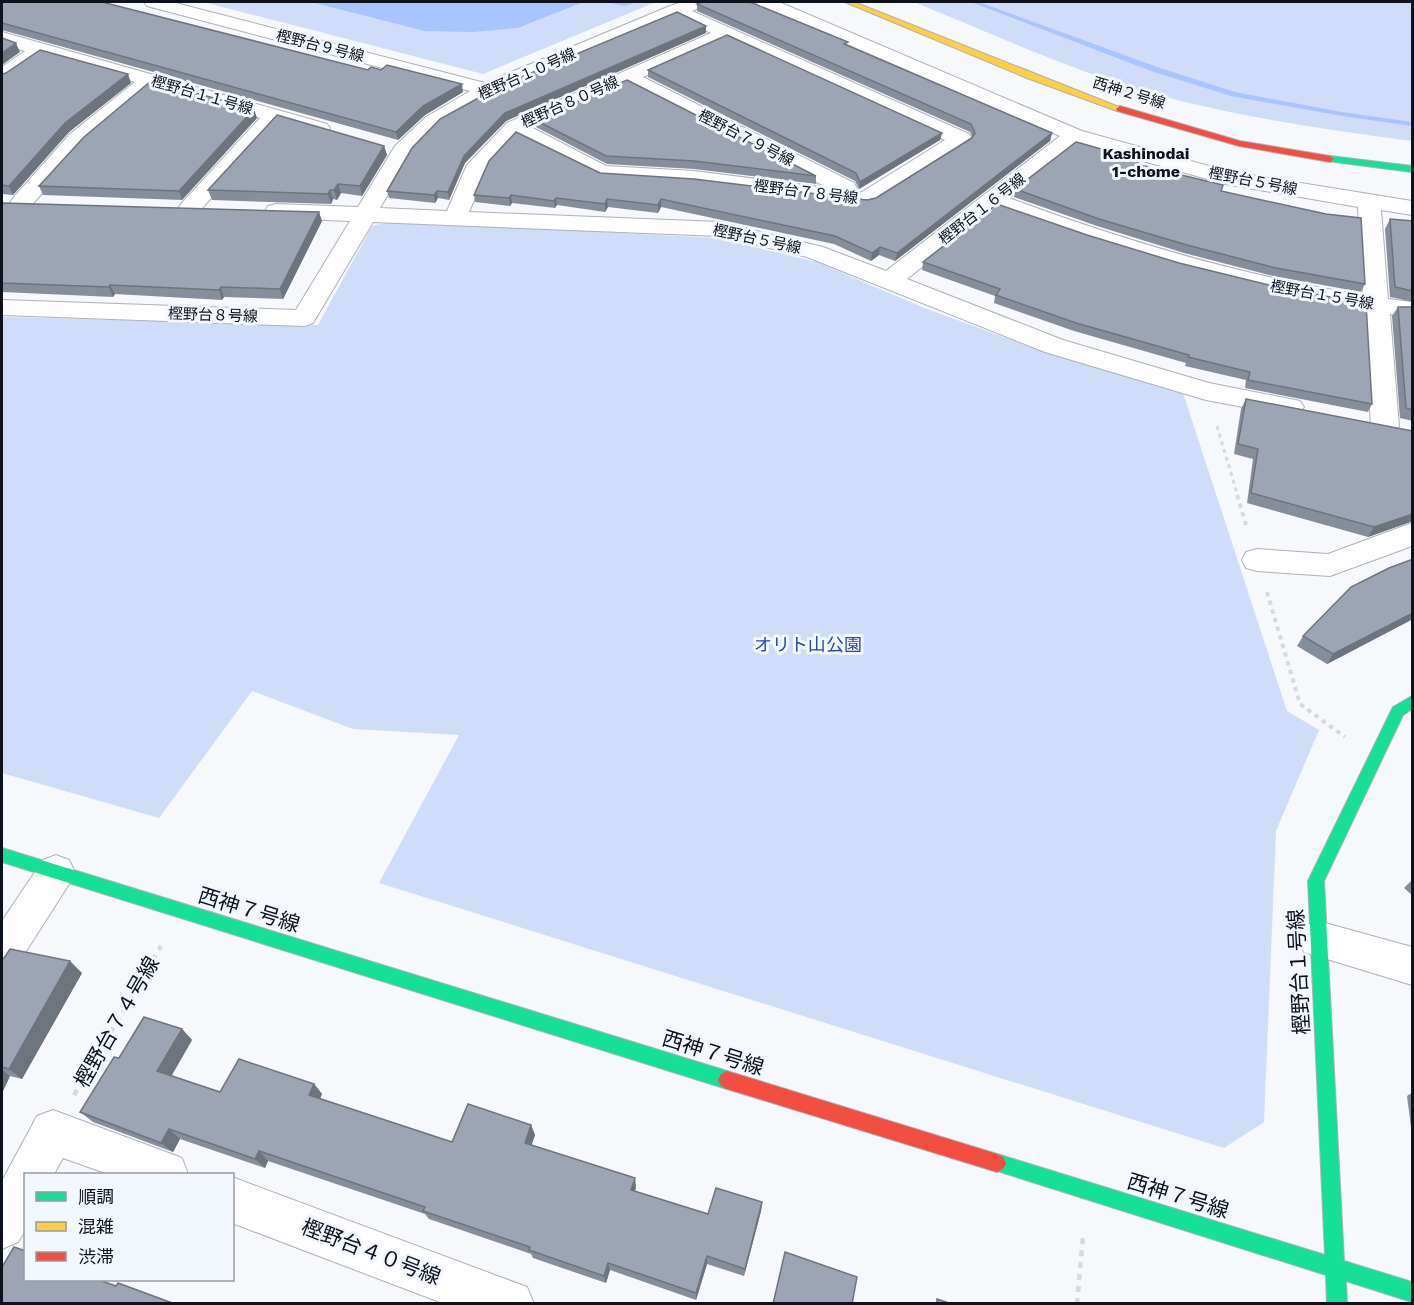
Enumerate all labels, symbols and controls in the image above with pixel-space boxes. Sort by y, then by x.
street label: 樫野台９号線 [274,26,366,66]
street label: 樫野台１０号線 [475,44,579,104]
street label: 樫野台１１号線 [149,72,255,118]
street label: 樫野台８０号線 [518,72,622,132]
street label: 西神２号線 [1090,73,1168,113]
street label: 樫野台７９号線 [695,106,797,170]
district label: Kashinodai 1-chome [1103,144,1189,181]
street label: 樫野台５号線 [1207,164,1299,198]
street label: 樫野台１６号線 [935,170,1029,248]
street label: 樫野台７８号線 [753,177,859,207]
street label: 樫野台５号線 [711,221,803,257]
street label: 樫野台１５号線 [1269,277,1375,313]
street label: 樫野台８号線 [168,304,258,326]
park label: オリト山公園 [754,634,862,655]
street label: 西神７号線 [195,882,303,937]
street label: 樫野台１号線 [1283,908,1314,1036]
street label: 樫野台７４号線 [69,952,164,1092]
street label: 西神７号線 [659,1025,767,1080]
street label: 西神７号線 [1124,1168,1232,1223]
legend [24,1173,234,1281]
text: 順調 [78,1186,114,1207]
street label: 樫野台４０号線 [298,1214,444,1290]
text: 混雑 [78,1216,114,1237]
text: 渋滞 [78,1246,114,1267]

